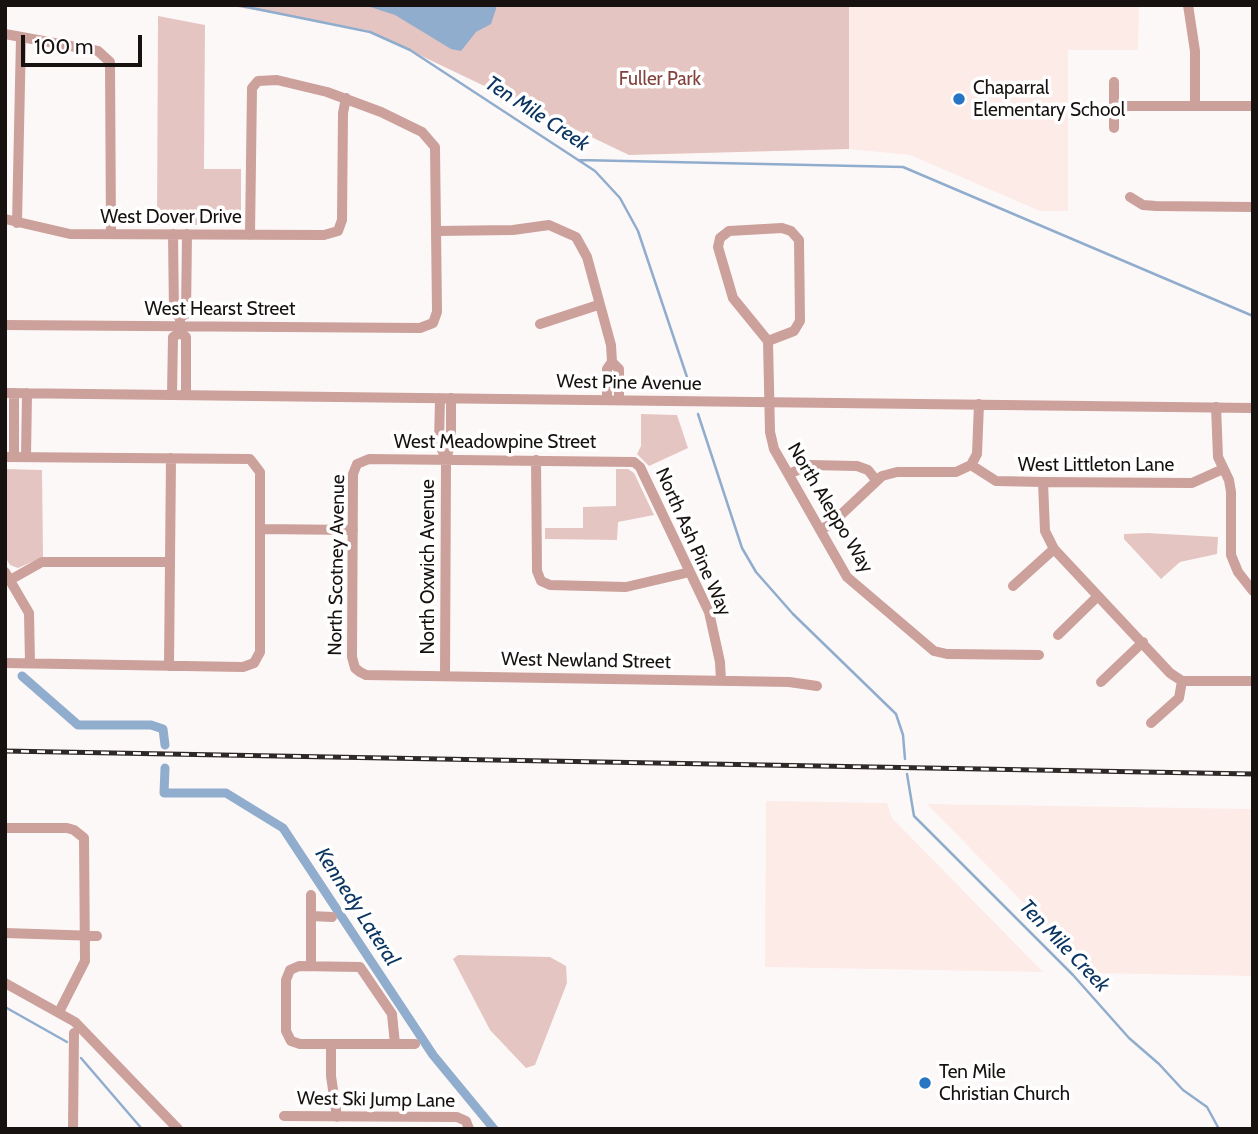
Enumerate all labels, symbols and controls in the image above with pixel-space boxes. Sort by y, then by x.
scale bar [24,21,145,65]
text: 100 m [34,34,93,59]
park label: Fuller Park [619,68,701,90]
water label: Ten Mile Creek [480,71,594,157]
place label: Chaparral Elementary School [973,77,1125,121]
marker: Chaparral Elementary School [951,91,967,107]
street label: West Dover Drive [100,206,242,228]
street label: West Hearst Street [145,298,295,320]
street label: West Pine Avenue [556,370,702,396]
street label: West Meadowpine Street [394,431,596,453]
street label: North Aleppo Way [782,439,878,577]
street label: West Littleton Lane [1018,454,1174,476]
street label: North Ash Pine Way [650,464,736,620]
street label: North Scotney Avenue [324,474,350,656]
street label: North Oxwich Avenue [417,479,439,655]
street label: West Newland Street [501,648,671,674]
water label: Kennedy Lateral [309,843,405,971]
water label: Ten Mile Creek [1014,894,1114,998]
place label: Ten Mile Christian Church [939,1061,1070,1105]
marker: Ten Mile Christian Church [917,1075,933,1091]
street label: West Ski Jump Lane [297,1087,455,1113]

